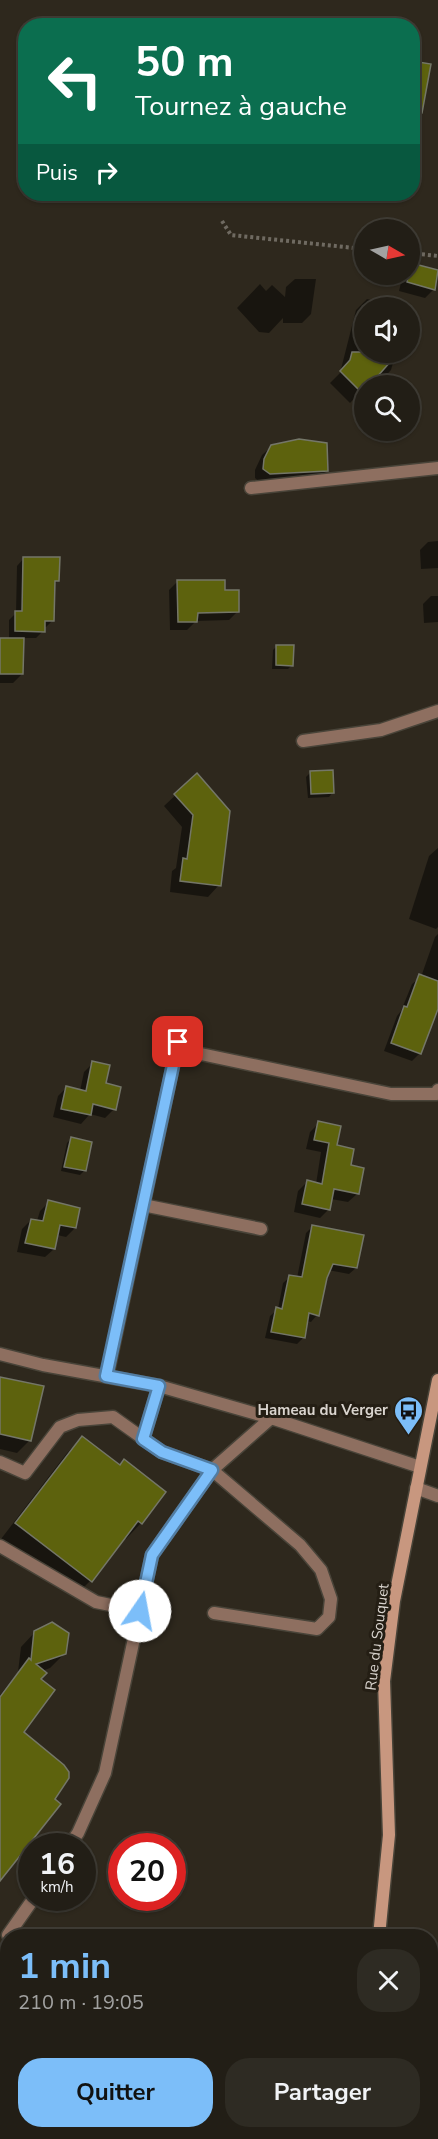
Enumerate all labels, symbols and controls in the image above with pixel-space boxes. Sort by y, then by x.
text: 50 m [135,34,234,91]
icon: left [36,42,114,120]
text: Tournez à gauche [135,88,347,125]
icon: right [90,156,123,189]
text: Puis [36,158,78,188]
north arrow [354,219,420,285]
map controls [354,219,420,441]
button: sound [354,297,420,363]
button: search [354,375,420,441]
pin [152,1016,203,1067]
icon: arrive [161,1025,194,1058]
bus stop icon: Hameau du Verger [393,1394,425,1436]
place label: Hameau du Verger [258,1400,388,1420]
position arrow [108,1579,172,1643]
street label: Rue du Souquet [361,1582,394,1692]
speed limit sign: 20 [108,1833,186,1911]
text: 16 [39,1844,75,1885]
text: km/h [40,1877,74,1897]
text: 1 min [18,1942,111,1991]
button: close [357,1949,420,2012]
text: 210 m · 19:05 [18,1989,144,2016]
button: Quitter [18,2058,213,2127]
button: Partager [225,2058,420,2127]

